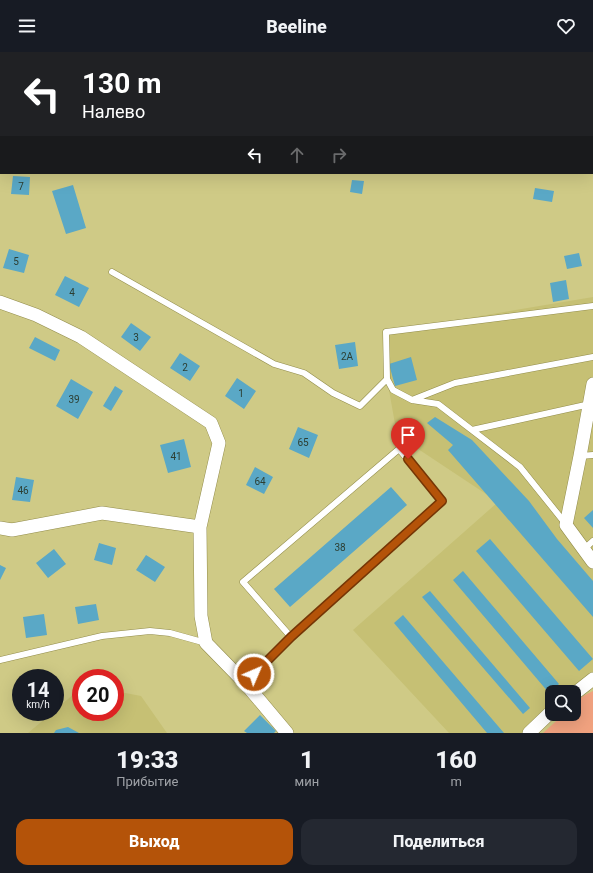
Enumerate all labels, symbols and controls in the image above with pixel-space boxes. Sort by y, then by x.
icon: menu [16,15,38,37]
icon: heart [555,15,577,37]
text: Beeline [266,16,327,37]
text: 130 m [82,67,161,100]
icon: left [16,68,68,120]
text: Налево [82,101,145,122]
icon: left [244,144,266,166]
icon: ahead [286,144,308,166]
icon: right [328,144,350,166]
house number: 7 [18,181,24,192]
house number: 5 [13,256,19,267]
house number: 4 [69,287,75,298]
house number: 3 [133,332,139,343]
house number: 2А [341,351,354,362]
house number: 2 [182,362,188,373]
house number: 1 [238,388,244,399]
house number: 39 [68,394,80,405]
pin [391,418,425,459]
icon: arrive [397,424,419,446]
house number: 65 [297,437,309,448]
house number: 41 [170,451,182,462]
house number: 64 [254,476,266,487]
house number: 46 [17,485,29,496]
house number: 38 [334,542,346,553]
position arrow [233,653,275,695]
speed limit sign: 20 [72,669,124,721]
text: 14 [27,678,49,702]
map controls [545,685,581,721]
button: search [545,685,581,721]
text: km/h [26,699,50,710]
text: 19:33 [116,746,178,774]
text: 1 [300,746,314,774]
text: 160 [435,746,477,774]
text: Прибытие [116,774,178,789]
text: мин [295,774,319,789]
text: m [450,774,462,789]
button: Выход [16,819,293,865]
button: Поделиться [301,819,577,865]

